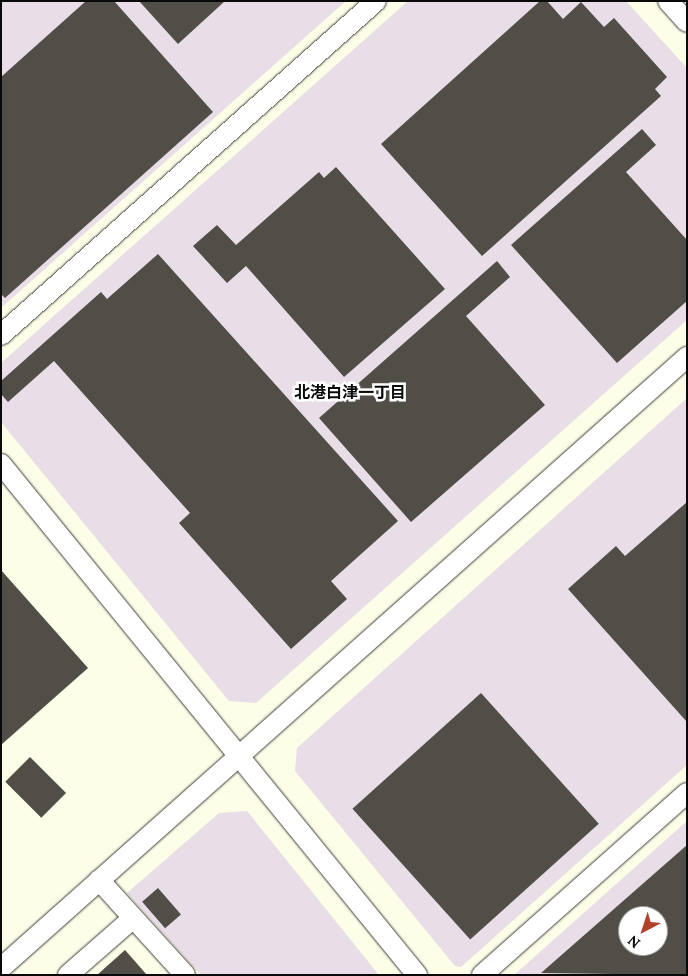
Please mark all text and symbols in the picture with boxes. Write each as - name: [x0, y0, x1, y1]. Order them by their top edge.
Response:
- district label: 北港白津一丁目: [294, 382, 406, 402]
- north arrow: [618, 906, 668, 956]
- text: N: [624, 931, 644, 952]

